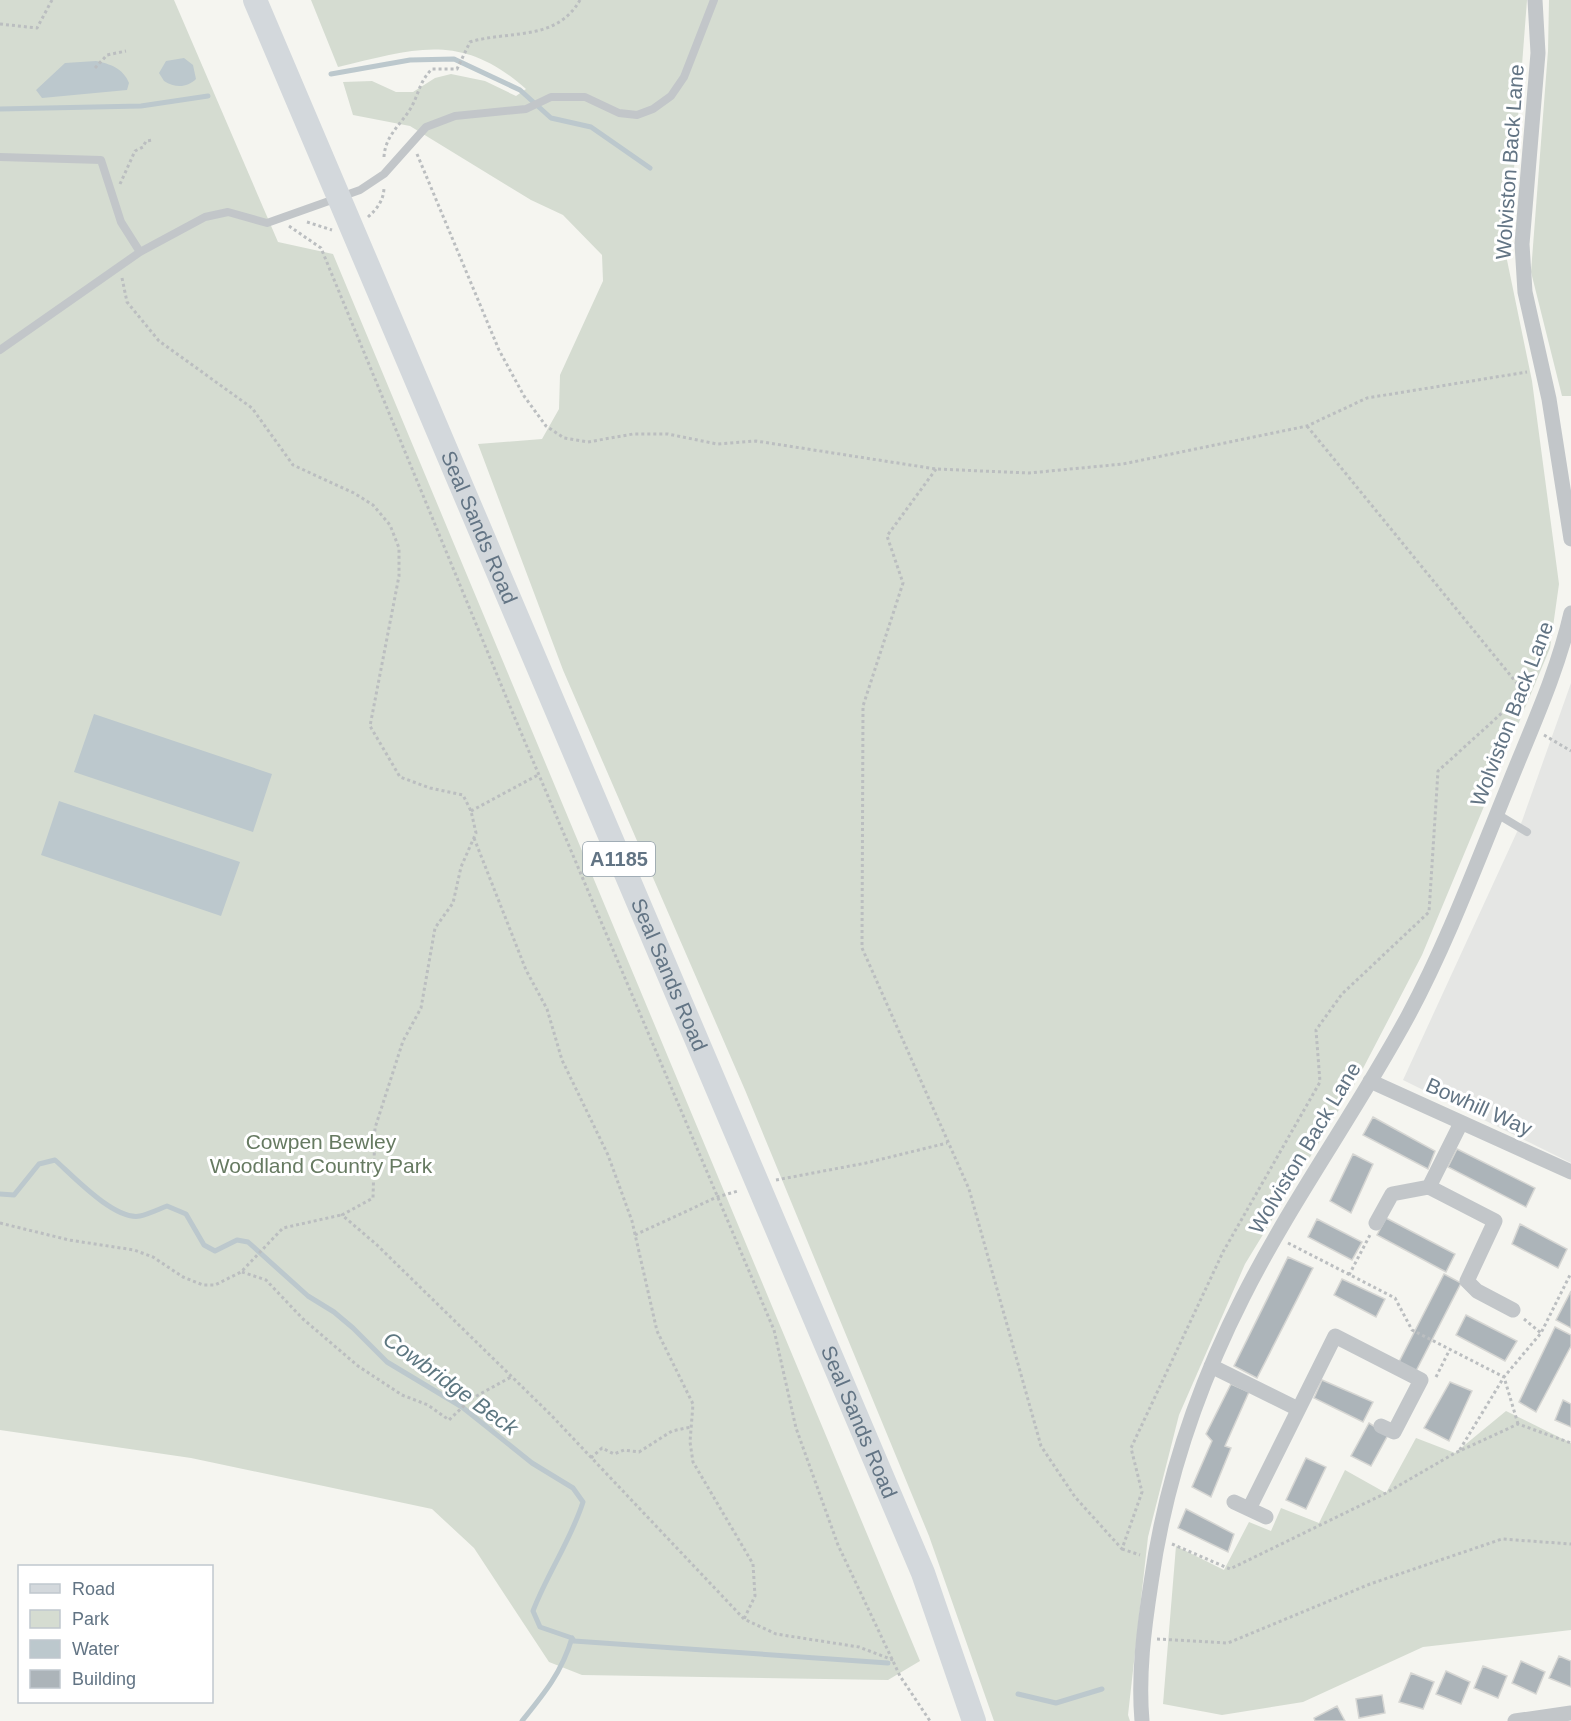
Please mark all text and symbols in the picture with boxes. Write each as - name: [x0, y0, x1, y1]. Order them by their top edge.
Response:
- street label: Wolviston Back Lane: [1491, 64, 1528, 260]
- street label: Seal Sands Road: [437, 447, 522, 607]
- street label: Wolviston Back Lane: [1466, 618, 1557, 809]
- road number: A1185: [583, 842, 655, 876]
- street label: Seal Sands Road: [627, 895, 712, 1054]
- street label: Wolviston Back Lane: [1244, 1058, 1365, 1238]
- street label: Bowhill Way: [1423, 1073, 1536, 1140]
- park label: Cowpen Bewley Woodland Country Park: [210, 1130, 433, 1177]
- water label: Cowbridge Beck: [379, 1326, 524, 1441]
- street label: Seal Sands Road: [817, 1342, 902, 1502]
- legend: [18, 1565, 213, 1703]
- text: Road: [72, 1579, 115, 1599]
- text: Park: [72, 1609, 110, 1629]
- text: Water: [72, 1639, 119, 1659]
- text: Building: [72, 1669, 136, 1689]

